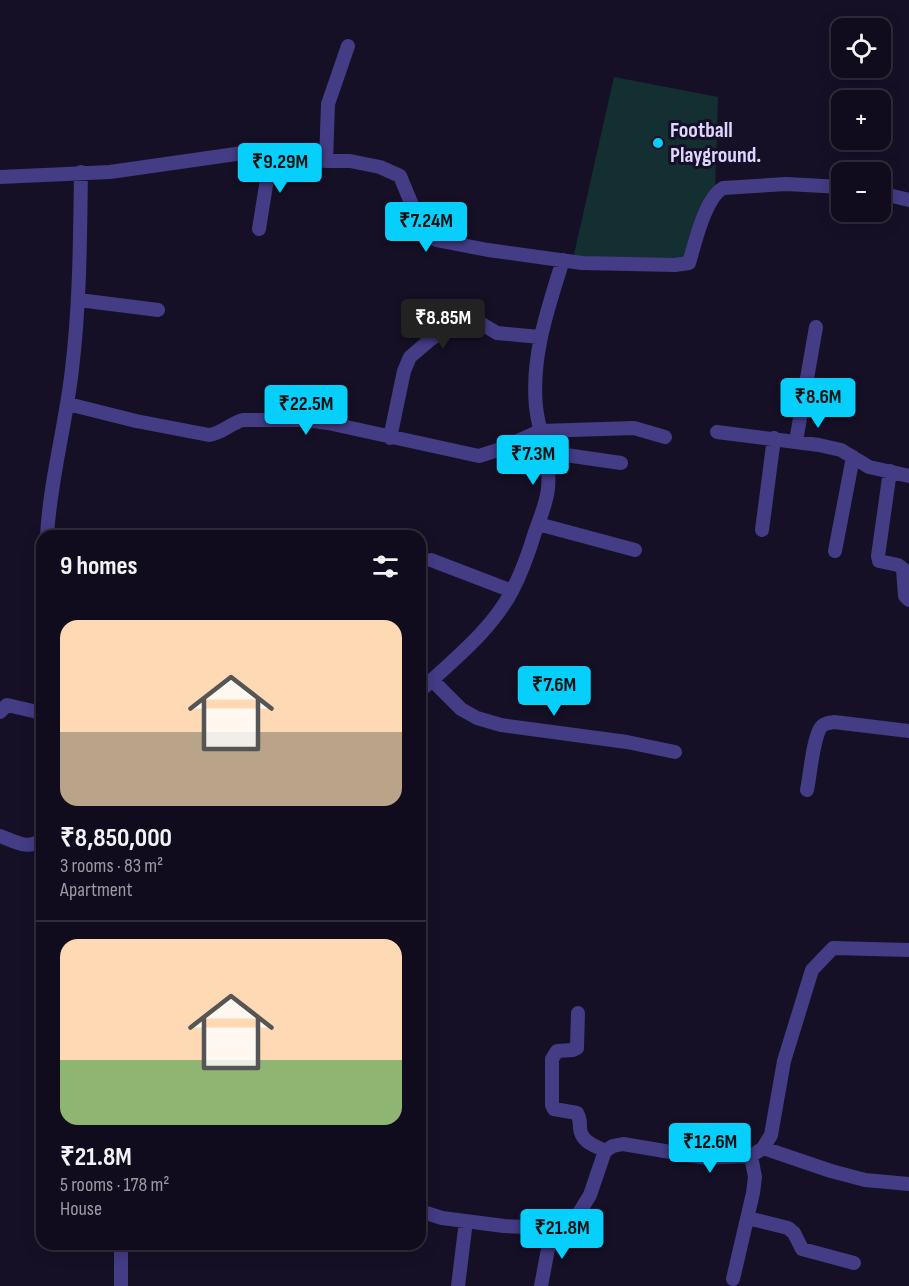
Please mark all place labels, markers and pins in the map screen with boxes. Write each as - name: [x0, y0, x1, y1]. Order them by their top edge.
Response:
- place label: Football Playground.: [670, 117, 761, 169]
- marker: Football Playground.: [651, 136, 665, 150]
- pin: ₹9.29M: [231, 143, 329, 194]
- pin: ₹7.24M: [377, 202, 475, 253]
- pin: ₹8.85M: [394, 299, 492, 350]
- pin: ₹8.6M: [776, 378, 860, 429]
- pin: ₹22.5M: [257, 385, 355, 436]
- pin: ₹7.3M: [491, 435, 575, 486]
- pin: ₹7.6M: [512, 666, 596, 717]
- pin: ₹12.6M: [661, 1123, 759, 1174]
- pin: ₹21.8M: [513, 1209, 611, 1260]

